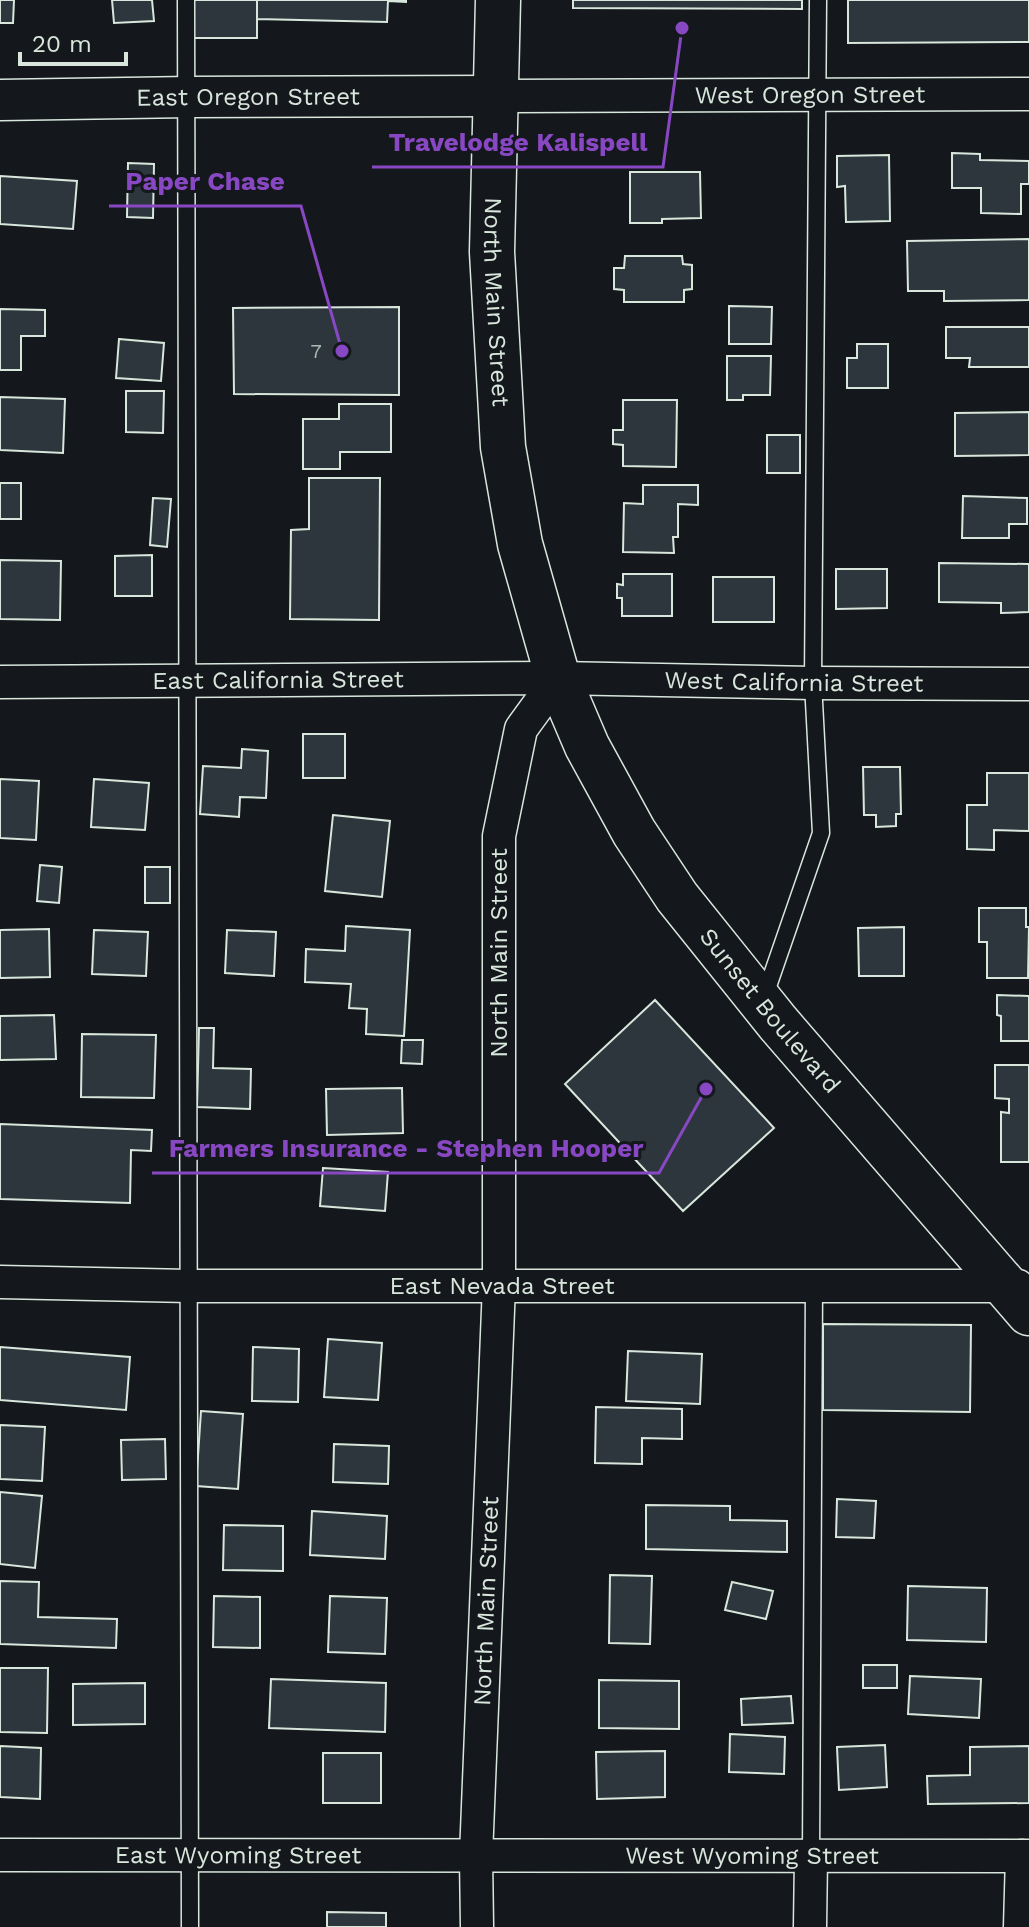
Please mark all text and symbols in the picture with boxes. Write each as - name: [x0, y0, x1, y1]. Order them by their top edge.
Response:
- scale bar: [20, 16, 126, 66]
- text: 20 m: [32, 30, 92, 58]
- street label: West Oregon Street: [695, 80, 925, 109]
- street label: East Oregon Street: [136, 82, 360, 112]
- callout: Travelodge Kalispell: [372, 117, 663, 167]
- text: Travelodge Kalispell: [389, 127, 648, 157]
- callout: Paper Chase: [109, 156, 301, 206]
- text: Paper Chase: [125, 166, 285, 196]
- street label: North Main Street: [478, 197, 515, 407]
- house number: 7: [310, 339, 322, 363]
- street label: East California Street: [152, 665, 404, 695]
- street label: West California Street: [664, 666, 923, 698]
- street label: North Main Street: [485, 848, 513, 1058]
- street label: Sunset Boulevard: [694, 923, 846, 1099]
- callout: Farmers Insurance - Stephen Hooper: [152, 1123, 659, 1173]
- text: Farmers Insurance - Stephen Hooper: [169, 1133, 644, 1163]
- street label: East Nevada Street: [389, 1272, 615, 1300]
- street label: North Main Street: [468, 1496, 504, 1707]
- street label: East Wyoming Street: [115, 1841, 361, 1869]
- street label: West Wyoming Street: [625, 1842, 879, 1870]

